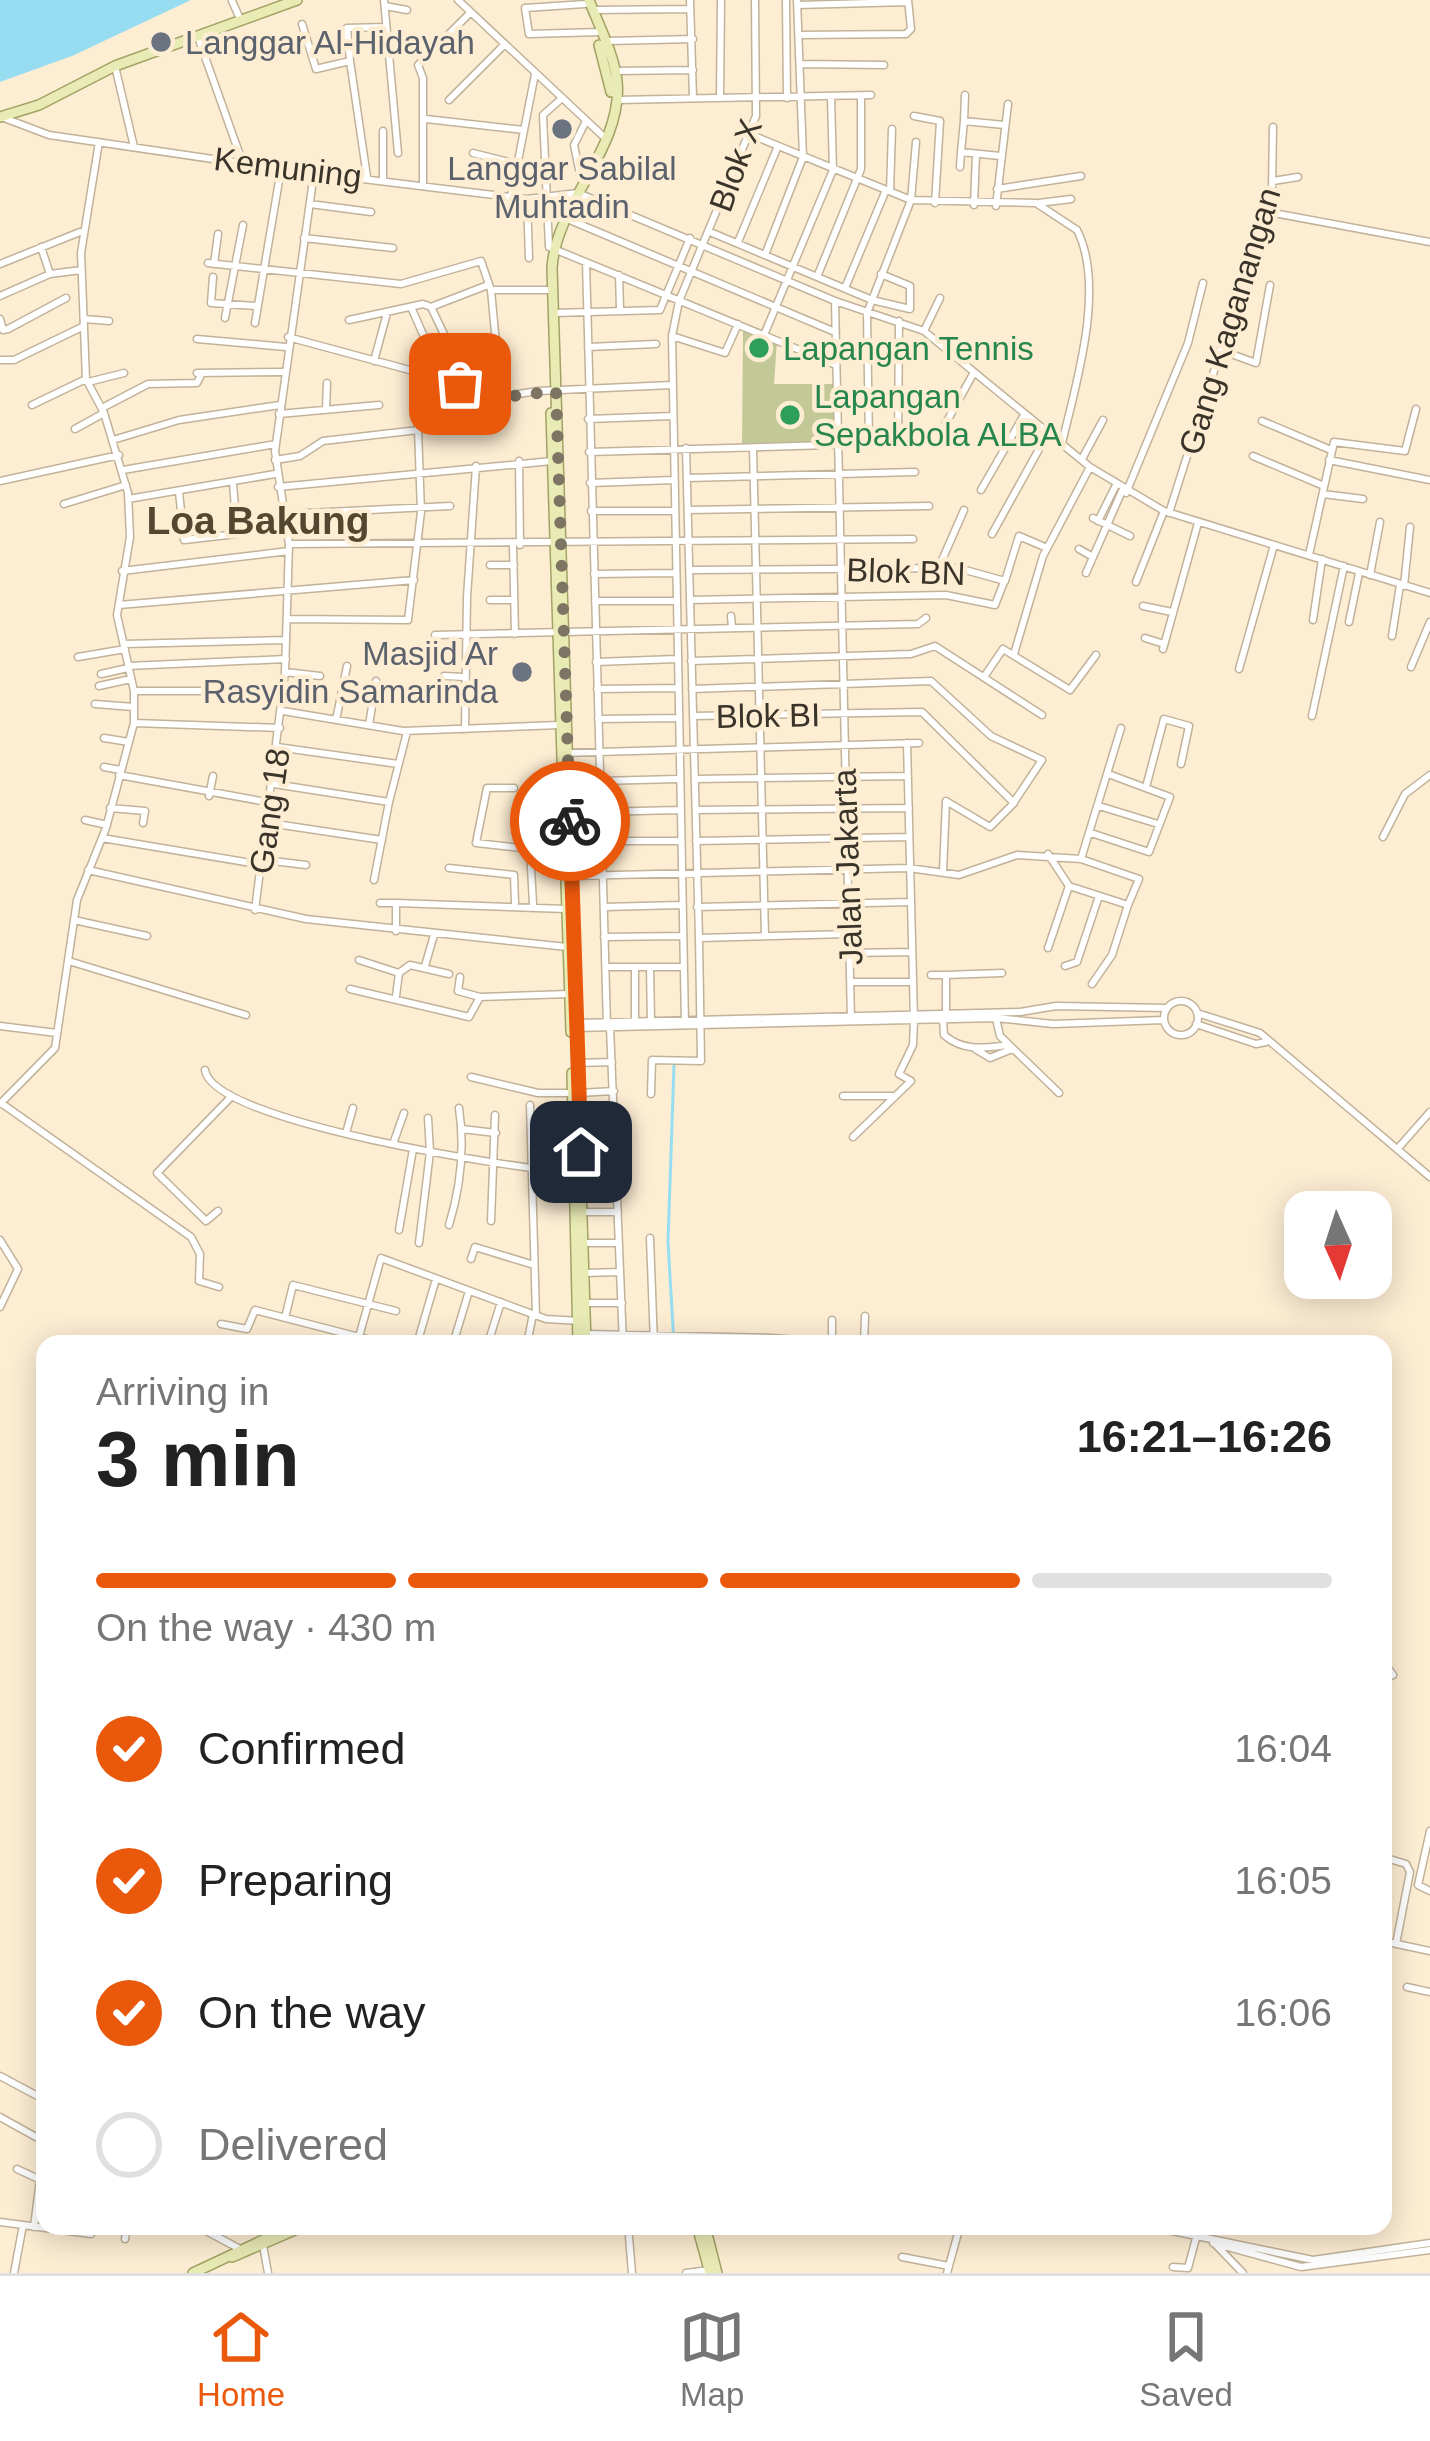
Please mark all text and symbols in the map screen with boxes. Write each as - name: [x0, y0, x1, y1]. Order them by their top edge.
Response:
- place label: Langgar Al-Hidayah: [185, 24, 475, 61]
- marker: Langgar Al-Hidayah: [148, 29, 174, 55]
- street label: Blok X: [702, 114, 769, 216]
- marker: Langgar Sabilal Muhtadin: [549, 116, 575, 142]
- street label: Kemuning: [212, 140, 364, 195]
- place label: Langgar Sabilal Muhtadin: [447, 150, 677, 225]
- street label: Gang Kaganangan: [1171, 183, 1288, 459]
- place label: Lapangan Tennis: [783, 330, 1034, 367]
- pin: [409, 333, 511, 435]
- marker: Lapangan Tennis: [746, 335, 772, 361]
- icon: bag: [427, 351, 493, 417]
- place label: Lapangan Sepakbola ALBA: [814, 378, 1062, 453]
- marker: Lapangan Sepakbola ALBA: [777, 402, 803, 428]
- district label: Loa Bakung: [146, 499, 370, 542]
- street label: Blok BN: [846, 551, 966, 592]
- place label: Masjid Ar Rasyidin Samarinda: [203, 635, 499, 710]
- marker: Masjid Ar Rasyidin Samarinda: [509, 659, 535, 685]
- street label: Blok BI: [715, 696, 821, 735]
- street label: Gang 18: [242, 746, 297, 876]
- courier: [510, 761, 630, 881]
- street label: Jalan Jakarta: [826, 768, 869, 966]
- icon: bike: [537, 788, 603, 854]
- pin: [530, 1101, 632, 1203]
- icon: home: [548, 1119, 614, 1185]
- north arrow: [1284, 1191, 1392, 1299]
- map controls: [1284, 1191, 1392, 1299]
- text: Arriving in: [96, 1370, 269, 1413]
- text: 16:21–16:26: [1077, 1411, 1332, 1462]
- text: 3 min: [96, 1415, 300, 1503]
- text: On the way · 430 m: [96, 1606, 436, 1649]
- icon: check: [96, 1716, 162, 1782]
- text: Confirmed: [198, 1723, 406, 1774]
- text: 16:04: [1234, 1727, 1332, 1770]
- icon: check: [96, 1848, 162, 1914]
- text: Preparing: [198, 1855, 393, 1906]
- text: 16:05: [1234, 1859, 1332, 1902]
- icon: check: [96, 1980, 162, 2046]
- text: On the way: [198, 1987, 426, 2038]
- text: 16:06: [1234, 1991, 1332, 2034]
- text: Delivered: [198, 2119, 388, 2170]
- tab: Home: [197, 2304, 285, 2414]
- tab: Map: [679, 2304, 745, 2414]
- tab: Saved: [1139, 2304, 1233, 2414]

